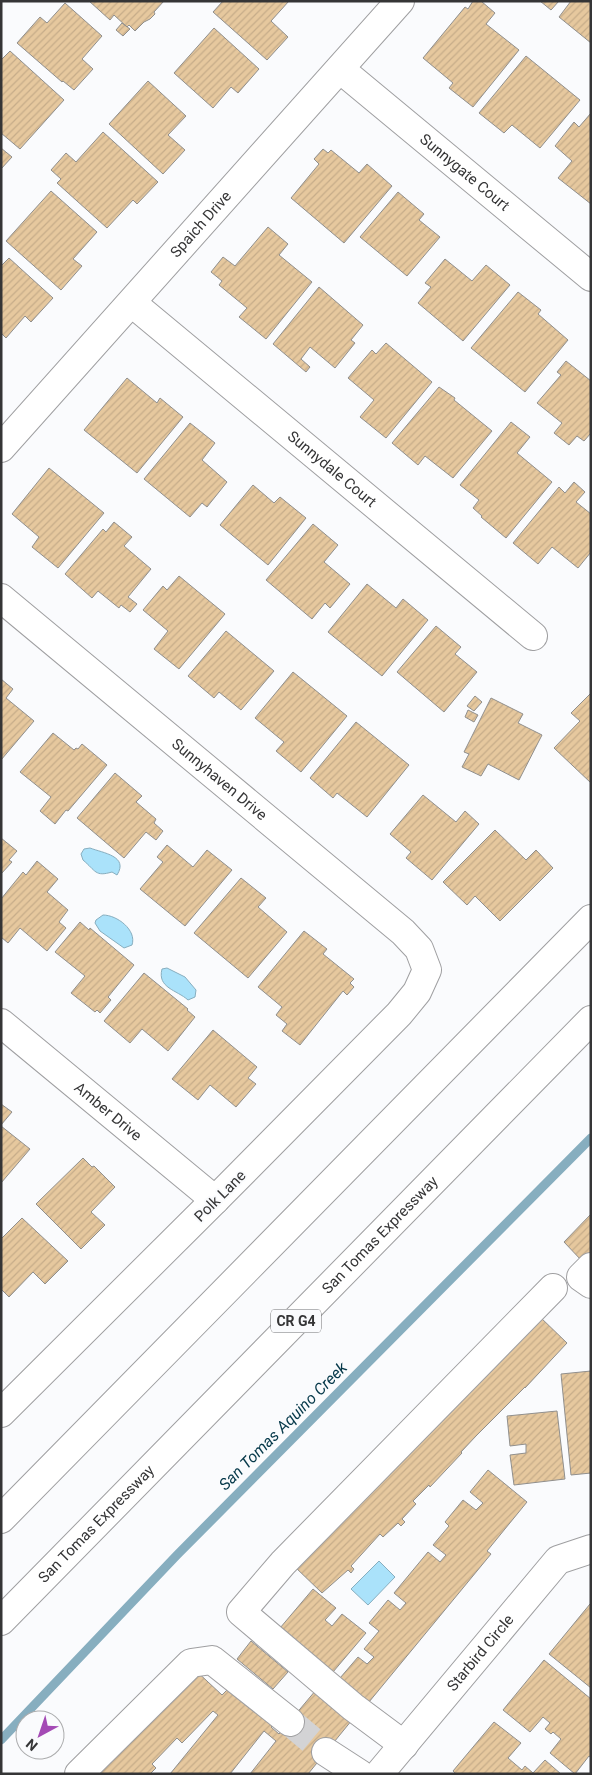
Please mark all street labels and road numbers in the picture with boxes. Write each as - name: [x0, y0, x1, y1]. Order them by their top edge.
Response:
- street label: Sunnygate Court: [416, 130, 513, 215]
- street label: Spaich Drive: [167, 187, 235, 261]
- street label: Sunnydale Court: [284, 427, 380, 511]
- street label: Sunnyhaven Drive: [168, 735, 271, 824]
- street label: Amber Drive: [71, 1079, 145, 1145]
- street label: Polk Lane: [191, 1166, 250, 1225]
- street label: San Tomas Expressway: [318, 1172, 442, 1298]
- road number: CR G4: [271, 1310, 321, 1332]
- street label: San Tomas Expressway: [35, 1461, 158, 1587]
- street label: Starbird Circle: [443, 1611, 518, 1695]

